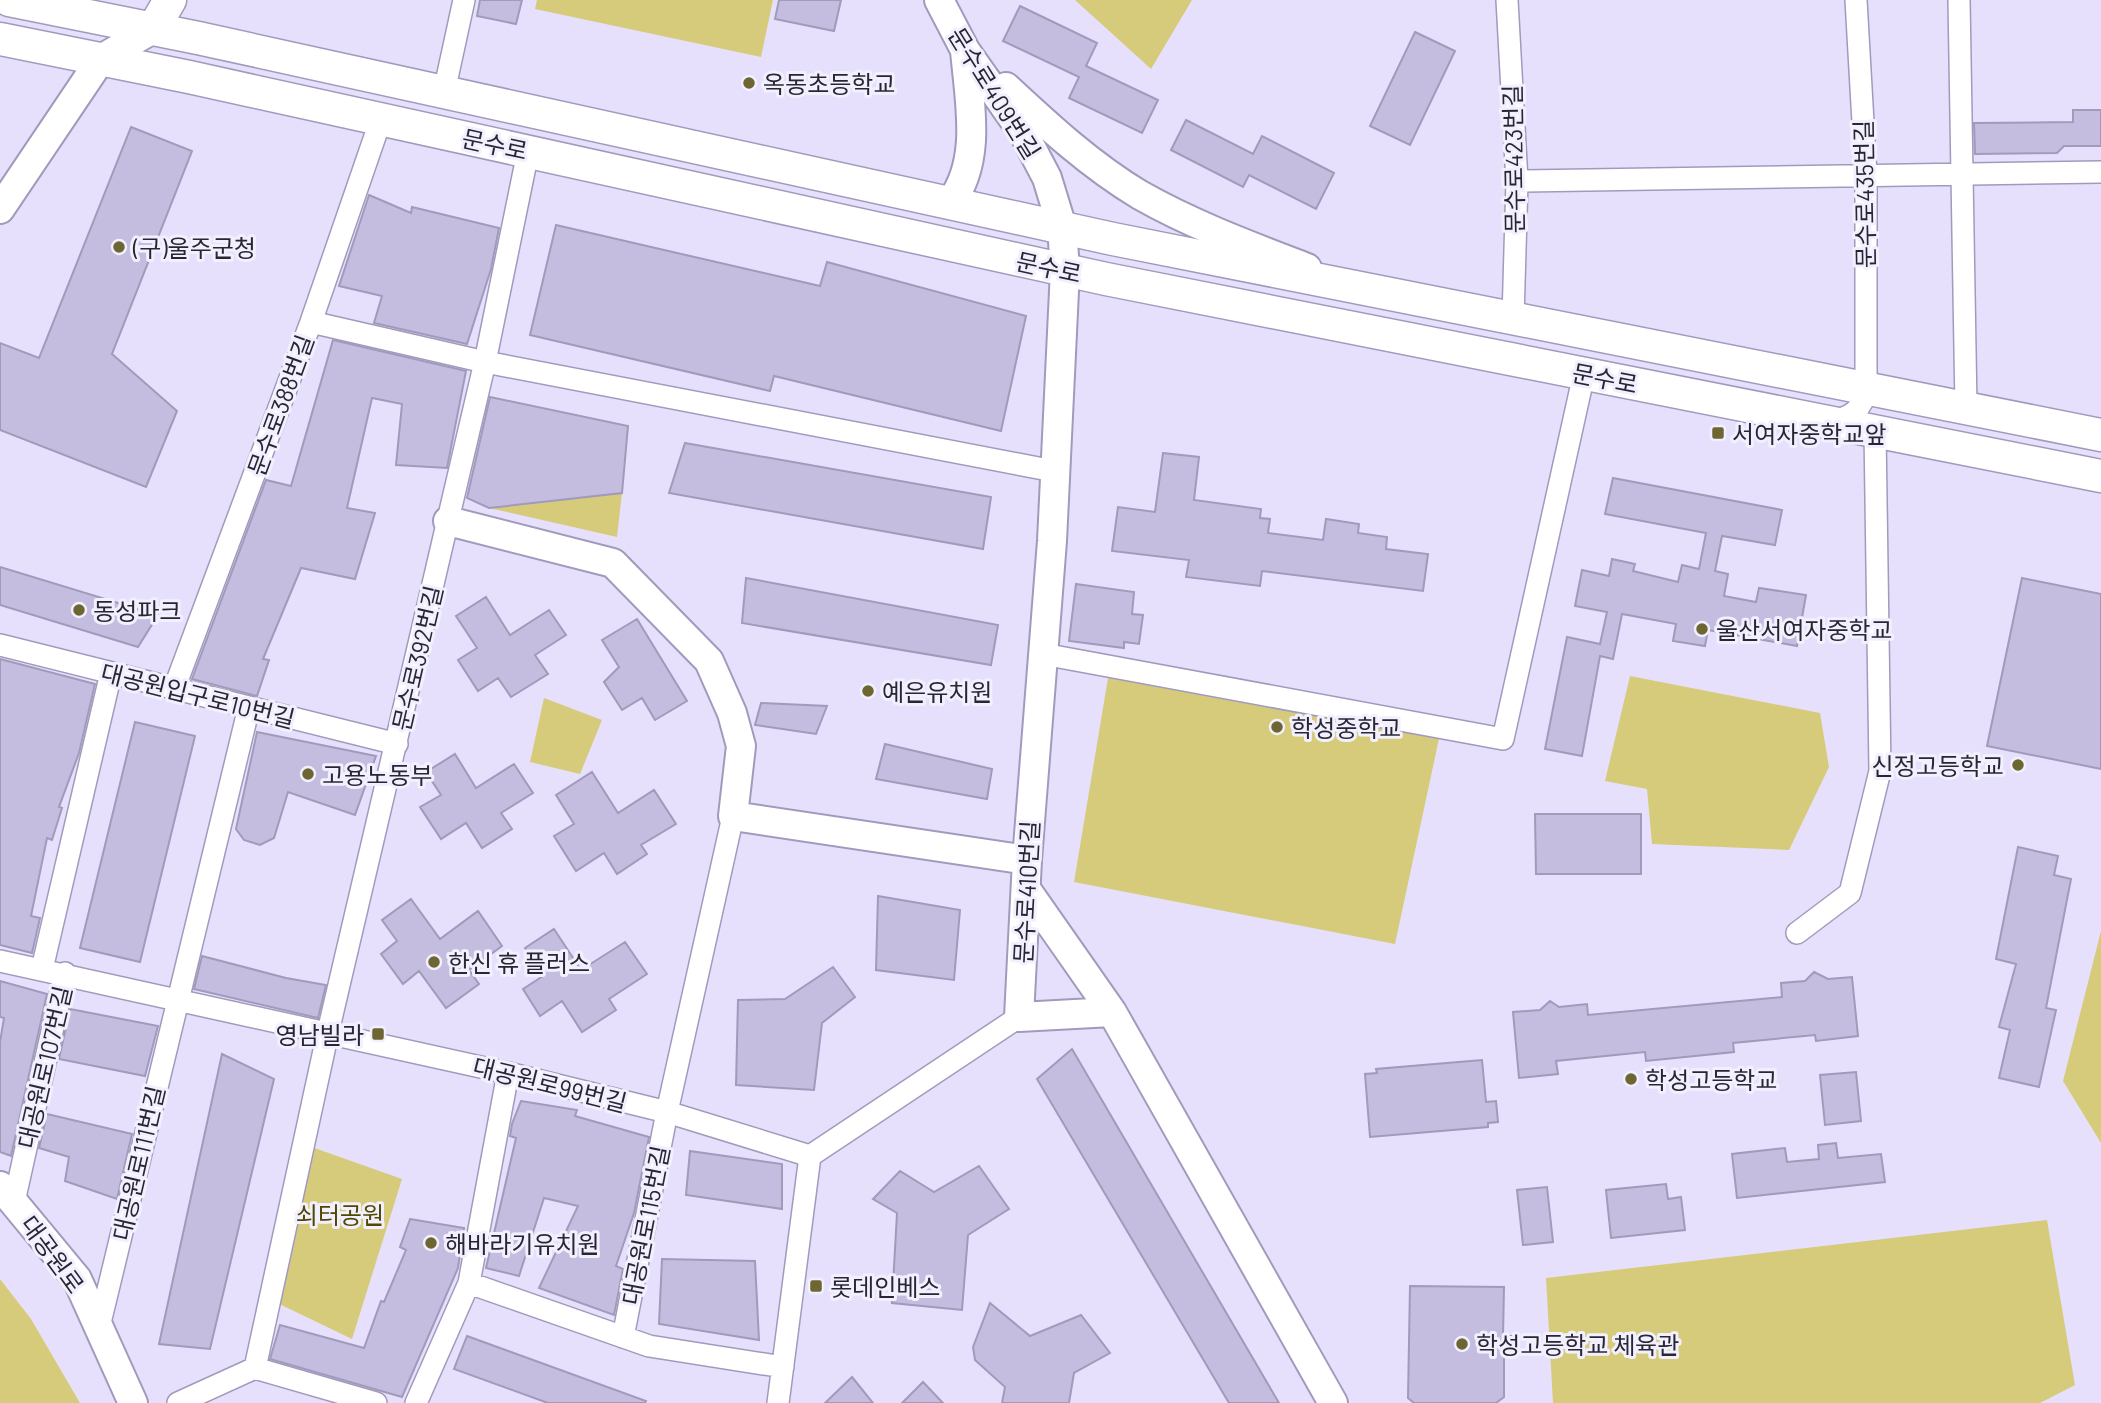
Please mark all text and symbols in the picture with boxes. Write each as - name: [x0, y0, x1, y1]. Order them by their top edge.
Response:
- street label: 문수로409번길: [943, 22, 1047, 164]
- place label: 옥동초등학교: [763, 69, 895, 98]
- marker: 옥동초등학교: [741, 75, 757, 91]
- street label: 문수로423번길: [1497, 84, 1529, 234]
- street label: 문수로435번길: [1848, 120, 1880, 268]
- street label: 문수로: [460, 123, 530, 165]
- place label: (구)울주군청: [132, 233, 256, 262]
- marker: (구)울주군청: [111, 239, 127, 255]
- street label: 문수로: [1014, 246, 1084, 288]
- street label: 문수로388번길: [241, 331, 319, 479]
- street label: 문수로: [1570, 357, 1640, 399]
- place label: 서여자중학교앞: [1732, 419, 1887, 448]
- marker: 서여자중학교앞: [1710, 425, 1726, 441]
- street label: 문수로392번길: [386, 583, 448, 733]
- place label: 동성파크: [93, 596, 181, 625]
- marker: 동성파크: [71, 602, 87, 618]
- place label: 울산서여자중학교: [1716, 615, 1893, 644]
- marker: 울산서여자중학교: [1694, 621, 1710, 637]
- street label: 대공원입구로10번길: [98, 657, 298, 733]
- place label: 예은유치원: [882, 677, 992, 706]
- marker: 예은유치원: [860, 683, 876, 699]
- place label: 학성중학교: [1291, 713, 1401, 742]
- marker: 학성중학교: [1269, 719, 1285, 735]
- place label: 신정고등학교: [1872, 751, 2004, 780]
- marker: 신정고등학교: [2010, 757, 2026, 773]
- place label: 고용노동부: [322, 760, 432, 789]
- marker: 고용노동부: [300, 766, 316, 782]
- street label: 문수로410번길: [1008, 820, 1044, 964]
- place label: 한신 휴 플러스: [448, 948, 590, 977]
- marker: 한신 휴 플러스: [426, 954, 442, 970]
- street label: 대공원로107번길: [11, 983, 77, 1151]
- place label: 영남빌라: [276, 1020, 364, 1049]
- marker: 영남빌라: [370, 1026, 386, 1042]
- street label: 대공원로99번길: [470, 1051, 630, 1117]
- place label: 학성고등학교: [1645, 1065, 1777, 1094]
- marker: 학성고등학교: [1623, 1071, 1639, 1087]
- street label: 대공원로111번길: [106, 1083, 170, 1243]
- street label: 대공원로115번길: [615, 1143, 675, 1307]
- park label: 쇠터공원: [296, 1200, 384, 1229]
- street label: 대공원로: [15, 1210, 91, 1298]
- place label: 해바라기유치원: [445, 1229, 600, 1258]
- marker: 해바라기유치원: [423, 1235, 439, 1251]
- place label: 롯데인베스: [830, 1272, 940, 1301]
- marker: 롯데인베스: [808, 1278, 824, 1294]
- place label: 학성고등학교 체육관: [1476, 1330, 1680, 1359]
- marker: 학성고등학교 체육관: [1454, 1336, 1470, 1352]

